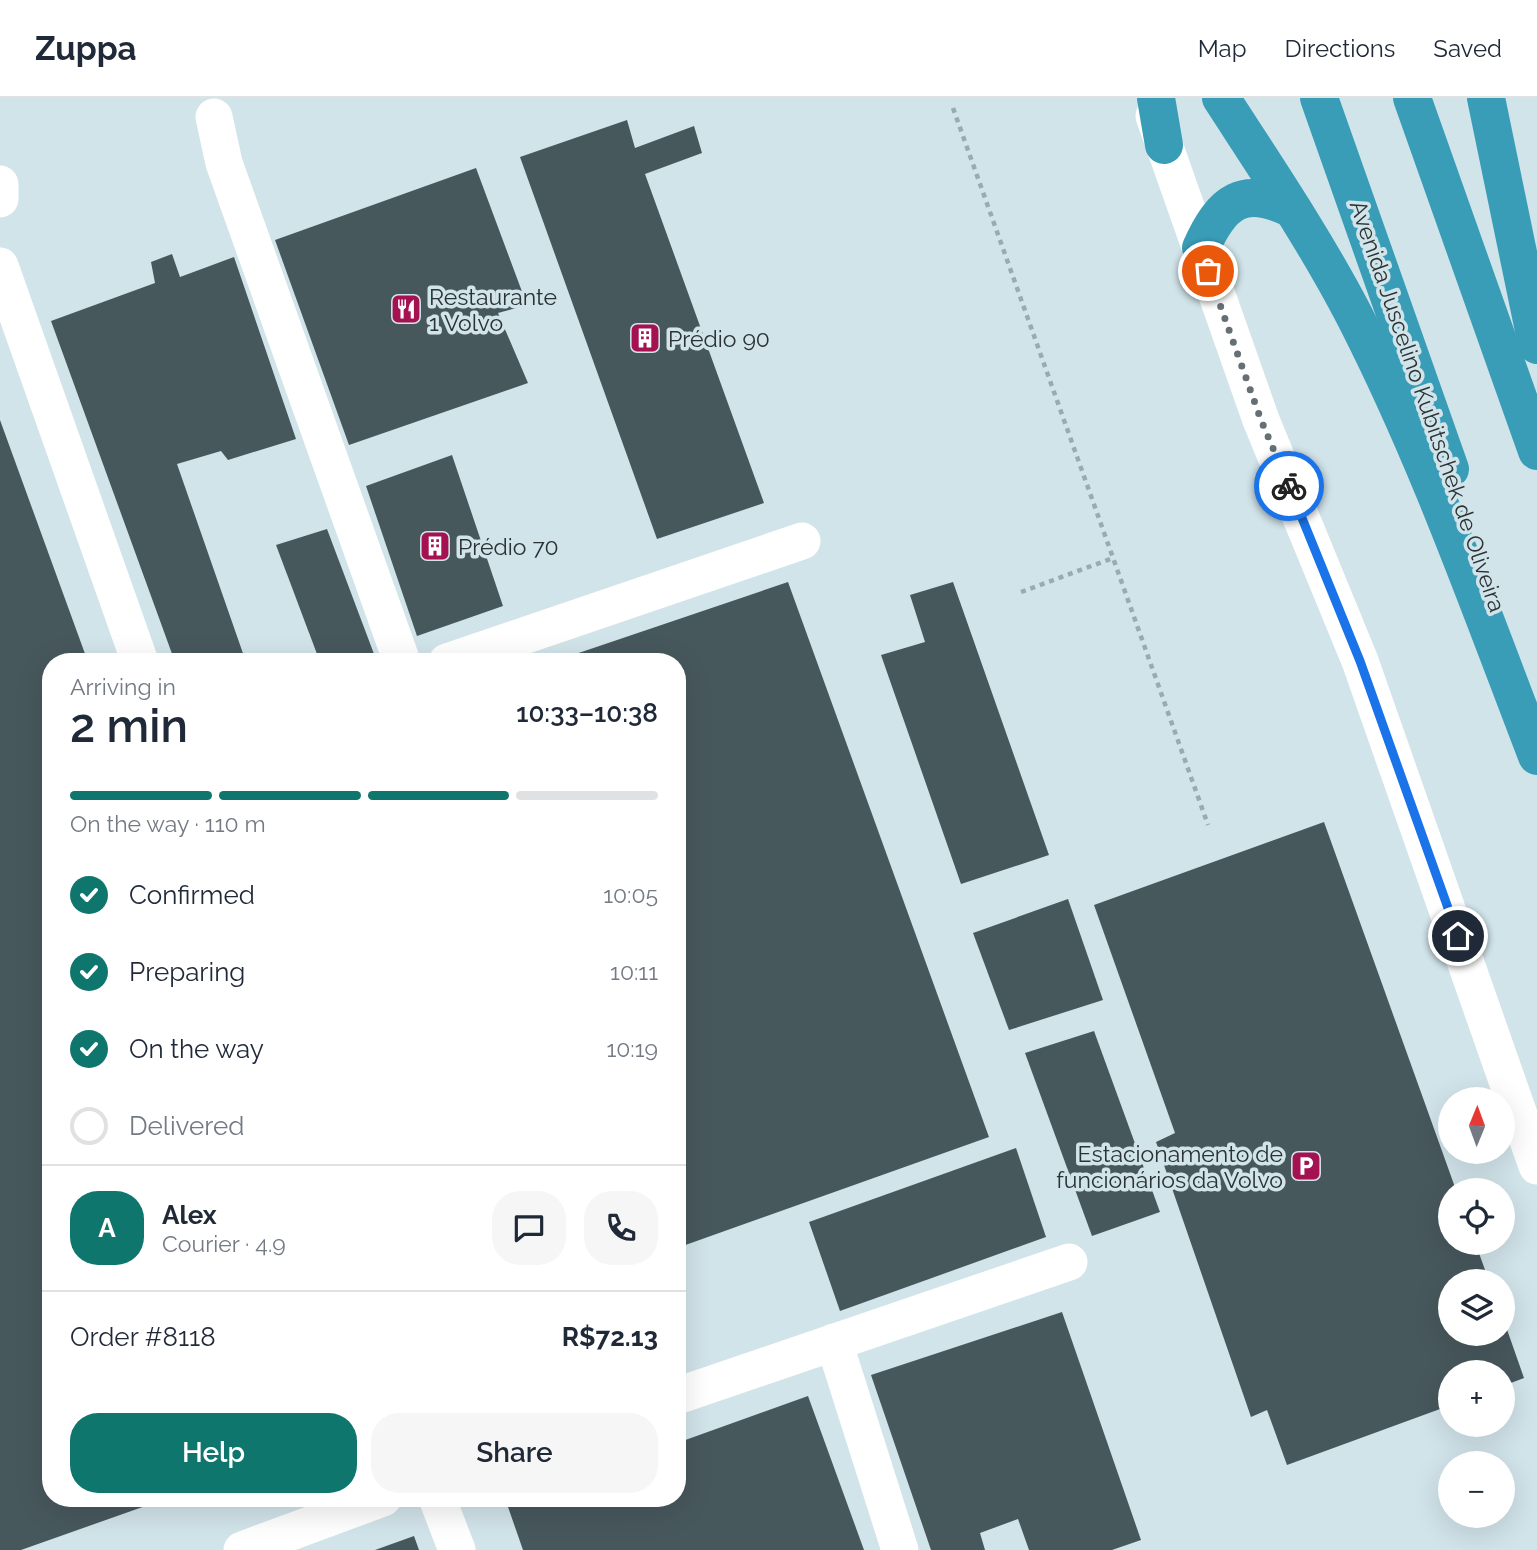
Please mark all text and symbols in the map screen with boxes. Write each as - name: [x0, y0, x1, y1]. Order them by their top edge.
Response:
- text: Zuppa: [35, 29, 137, 68]
- text: Map: [1198, 34, 1247, 63]
- text: Directions: [1285, 34, 1395, 63]
- text: Saved: [1433, 34, 1502, 63]
- street label: Avenida Juscelino Kubitschek de Oliveira: [1345, 197, 1511, 615]
- pin: [1178, 241, 1238, 301]
- icon: bag: [1189, 252, 1227, 290]
- place label: Restaurante 1 Volvo: [429, 283, 557, 336]
- restaurant icon: Restaurante 1 Volvo: [389, 292, 423, 326]
- building icon: Prédio 90: [628, 321, 662, 355]
- place label: Prédio 90: [668, 325, 770, 352]
- courier: [1254, 451, 1324, 521]
- icon: bike: [1270, 467, 1308, 505]
- building icon: Prédio 70: [418, 529, 452, 563]
- place label: Prédio 70: [458, 533, 559, 560]
- text: Arriving in: [70, 673, 176, 700]
- text: 10:33–10:38: [516, 698, 658, 728]
- text: 2 min: [70, 699, 188, 753]
- text: On the way · 110 m: [70, 810, 266, 837]
- icon: check: [70, 876, 108, 914]
- text: Confirmed: [129, 880, 255, 910]
- text: 10:05: [603, 881, 658, 908]
- pin: [1428, 906, 1488, 966]
- icon: home: [1439, 917, 1477, 955]
- icon: check: [70, 953, 108, 991]
- text: Preparing: [129, 957, 245, 987]
- text: 10:11: [610, 958, 658, 985]
- icon: check: [70, 1030, 108, 1068]
- text: On the way: [129, 1034, 264, 1064]
- text: 10:19: [606, 1035, 658, 1062]
- north arrow: [1438, 1087, 1516, 1164]
- map controls: [1438, 1087, 1515, 1528]
- text: Delivered: [129, 1111, 244, 1141]
- place label: Estacionamento de funcionários da Volvo: [1056, 1140, 1283, 1193]
- parking icon: Estacionamento de funcionários da Volvo: [1289, 1149, 1323, 1183]
- button: locate: [1438, 1178, 1515, 1255]
- button: chat: [492, 1191, 566, 1265]
- button: phone: [584, 1191, 658, 1265]
- text: Alex: [162, 1200, 217, 1230]
- text: A: [98, 1213, 116, 1243]
- text: Courier · 4.9: [162, 1230, 286, 1257]
- button: layers: [1438, 1269, 1515, 1346]
- text: Order #8118: [70, 1322, 216, 1352]
- text: R$72.13: [562, 1322, 658, 1352]
- button: +: [1438, 1360, 1515, 1437]
- button: Help: [70, 1413, 357, 1493]
- button: Share: [371, 1413, 658, 1493]
- button: −: [1438, 1451, 1515, 1528]

